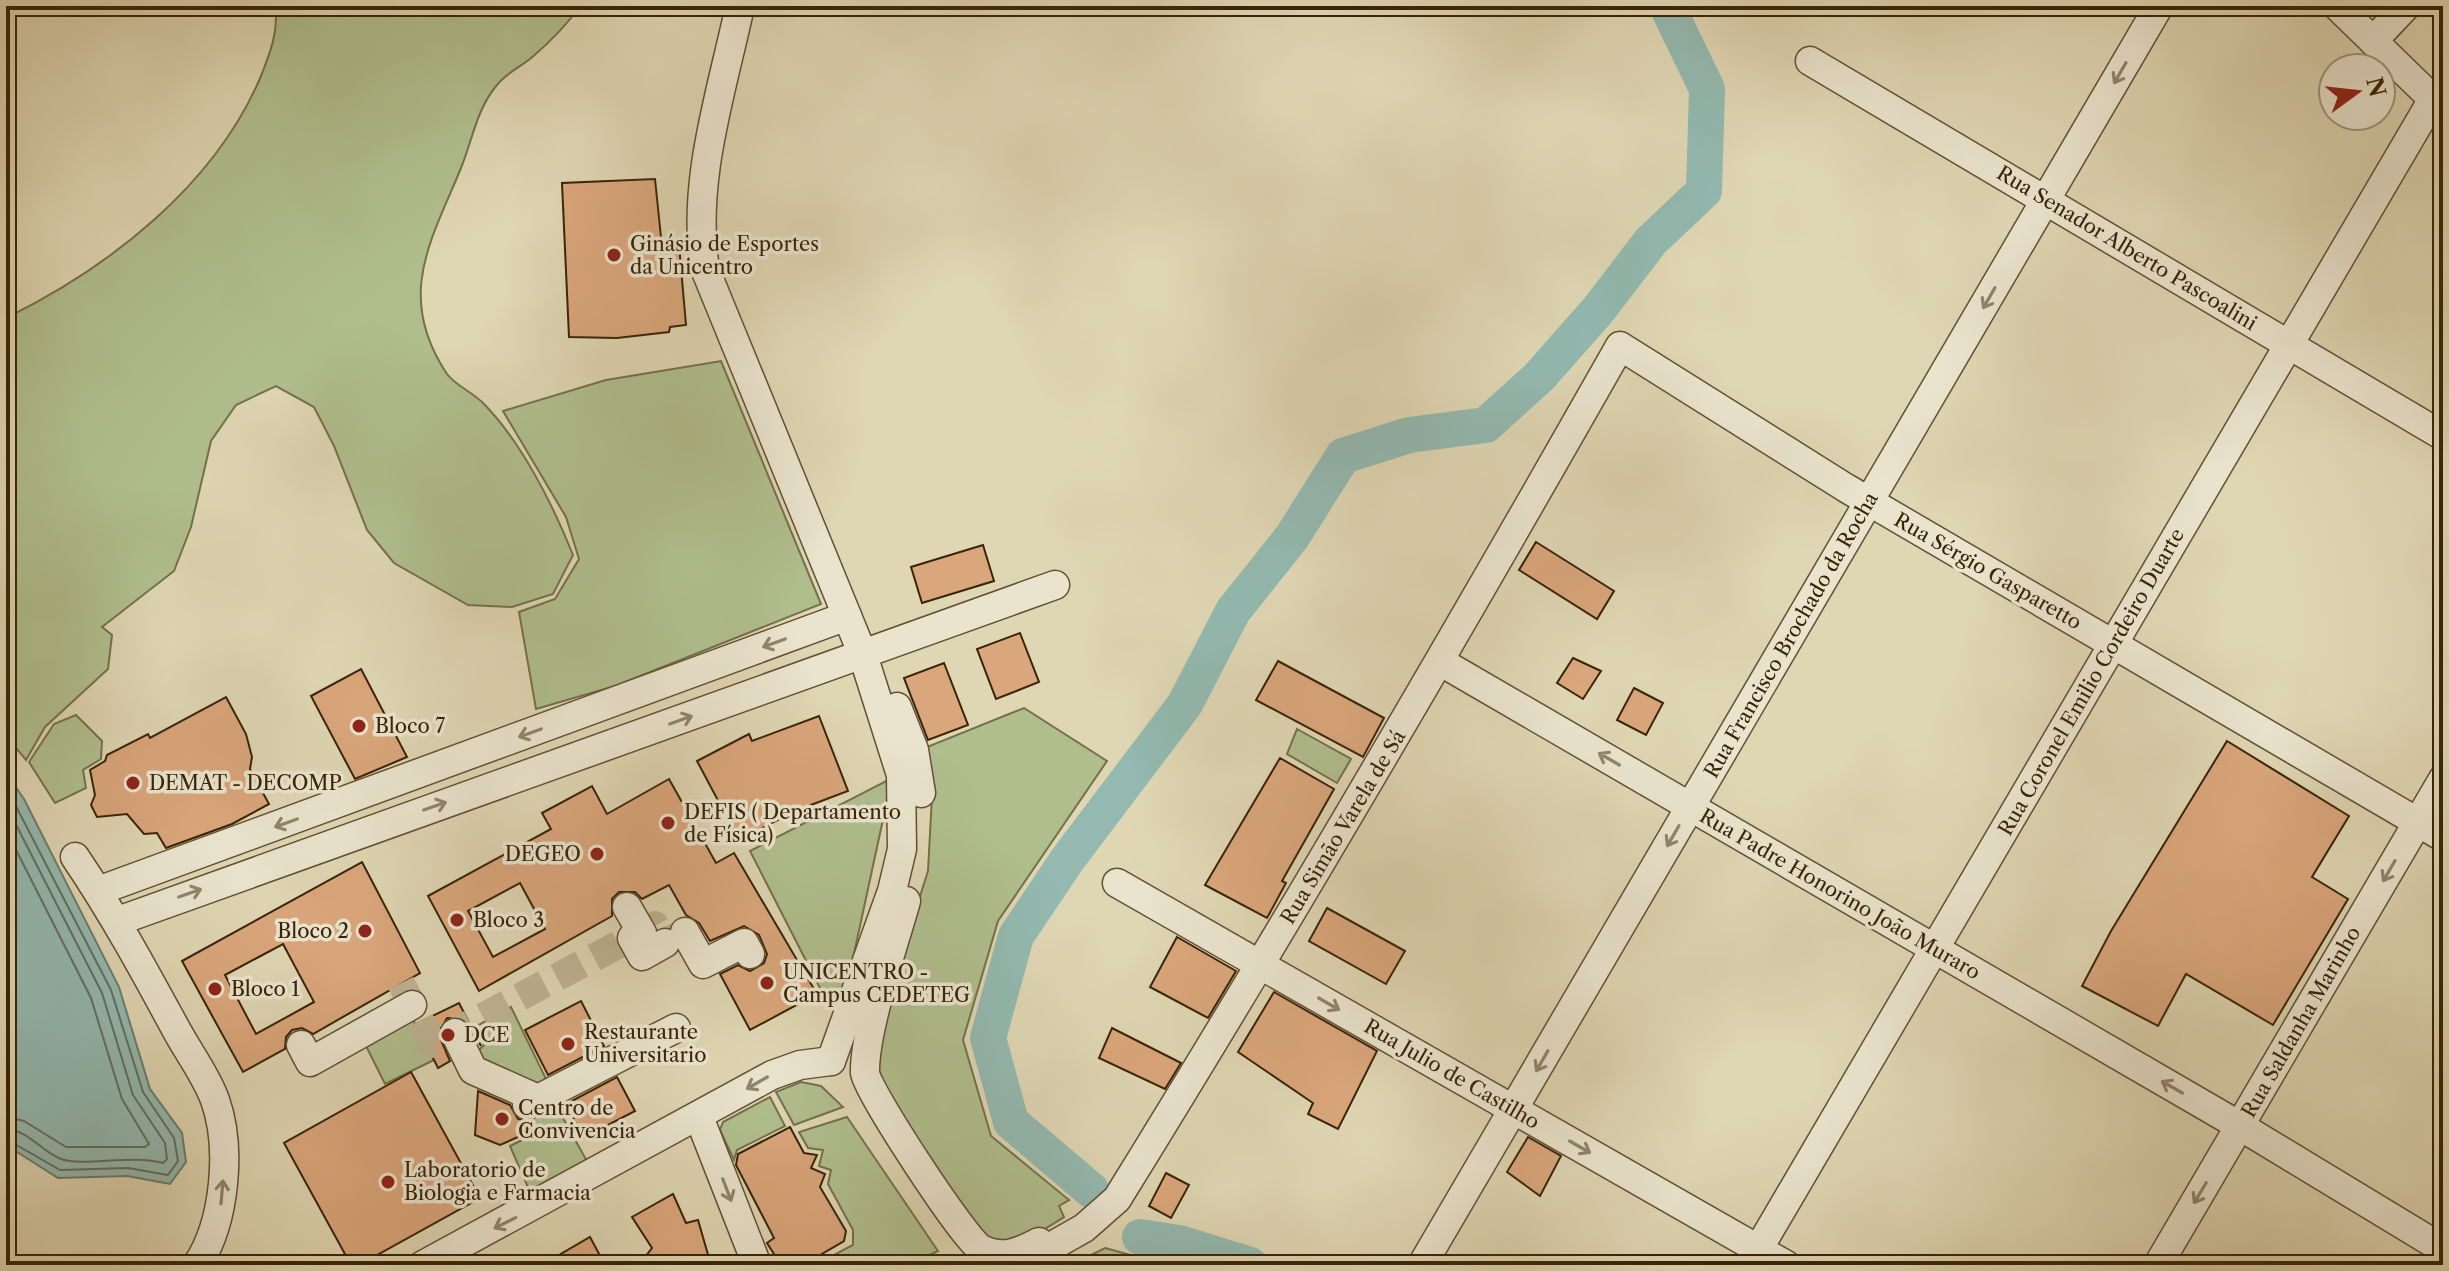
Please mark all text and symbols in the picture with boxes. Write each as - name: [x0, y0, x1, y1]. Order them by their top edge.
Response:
- north arrow: [2317, 52, 2397, 132]
- one-way arrow: [2112, 61, 2128, 84]
- text: N: [2360, 74, 2391, 100]
- street label: Rua Senador Alberto Pascoalini: [1993, 161, 2261, 335]
- place label: Ginásio de Esportes da Unicentro: [630, 232, 819, 279]
- marker: Ginásio de Esportes da Unicentro: [605, 246, 623, 264]
- one-way arrow: [1980, 286, 1996, 309]
- street label: Rua Francisco Brochado da Rocha: [1699, 487, 1883, 782]
- street label: Rua Sérgio Gasparetto: [1890, 508, 2086, 634]
- street label: Rua Coronel Emilio Cordeiro Duarte: [1993, 524, 2189, 840]
- one-way arrow: [762, 637, 787, 651]
- one-way arrow: [668, 711, 693, 726]
- place label: Bloco 7: [375, 714, 445, 738]
- marker: Bloco 7: [350, 717, 368, 735]
- street label: Rua Simão Varela de Sá: [1276, 725, 1411, 928]
- one-way arrow: [518, 727, 543, 741]
- one-way arrow: [1598, 751, 1621, 767]
- place label: DEMAT - DECOMP: [149, 771, 342, 795]
- marker: DEMAT - DECOMP: [124, 774, 142, 792]
- one-way arrow: [423, 798, 448, 813]
- place label: DEFIS ( Departamento de Física): [684, 800, 901, 847]
- street label: Rua Padre Honorino João Muraro: [1695, 804, 1985, 984]
- marker: DEFIS ( Departamento de Física): [659, 814, 677, 832]
- one-way arrow: [274, 817, 299, 831]
- one-way arrow: [1665, 824, 1681, 847]
- place label: DEGEO: [505, 842, 581, 866]
- marker: DEGEO: [588, 845, 606, 863]
- one-way arrow: [2381, 859, 2397, 882]
- one-way arrow: [177, 885, 202, 899]
- place label: Bloco 3: [473, 908, 544, 932]
- marker: Bloco 3: [448, 911, 466, 929]
- place label: Bloco 2: [277, 919, 349, 943]
- marker: Bloco 2: [356, 922, 374, 940]
- street label: Rua Saldanha Marinho: [2236, 922, 2366, 1122]
- place label: UNICENTRO - Campus CEDETEG: [783, 960, 970, 1007]
- marker: UNICENTRO - Campus CEDETEG: [758, 974, 776, 992]
- place label: Bloco 1: [231, 977, 300, 1001]
- marker: Bloco 1: [206, 980, 224, 998]
- one-way arrow: [1317, 996, 1340, 1012]
- street label: Rua Julio de Castilho: [1360, 1014, 1544, 1134]
- place label: Restaurante Universitario: [584, 1020, 706, 1067]
- place label: DCE: [464, 1023, 509, 1047]
- marker: DCE: [439, 1026, 457, 1044]
- marker: Restaurante Universitario: [559, 1035, 577, 1053]
- one-way arrow: [1534, 1049, 1550, 1072]
- one-way arrow: [746, 1075, 769, 1091]
- one-way arrow: [2161, 1079, 2185, 1094]
- place label: Centro de Convivencia: [518, 1096, 636, 1143]
- marker: Centro de Convivencia: [493, 1110, 511, 1128]
- one-way arrow: [1567, 1139, 1591, 1155]
- place label: Laboratorio de Biologia e Farmacia: [404, 1158, 591, 1205]
- marker: Laboratorio de Biologia e Farmacia: [379, 1173, 397, 1191]
- one-way arrow: [721, 1177, 736, 1202]
- one-way arrow: [215, 1179, 230, 1206]
- one-way arrow: [2192, 1181, 2208, 1204]
- one-way arrow: [494, 1215, 518, 1231]

